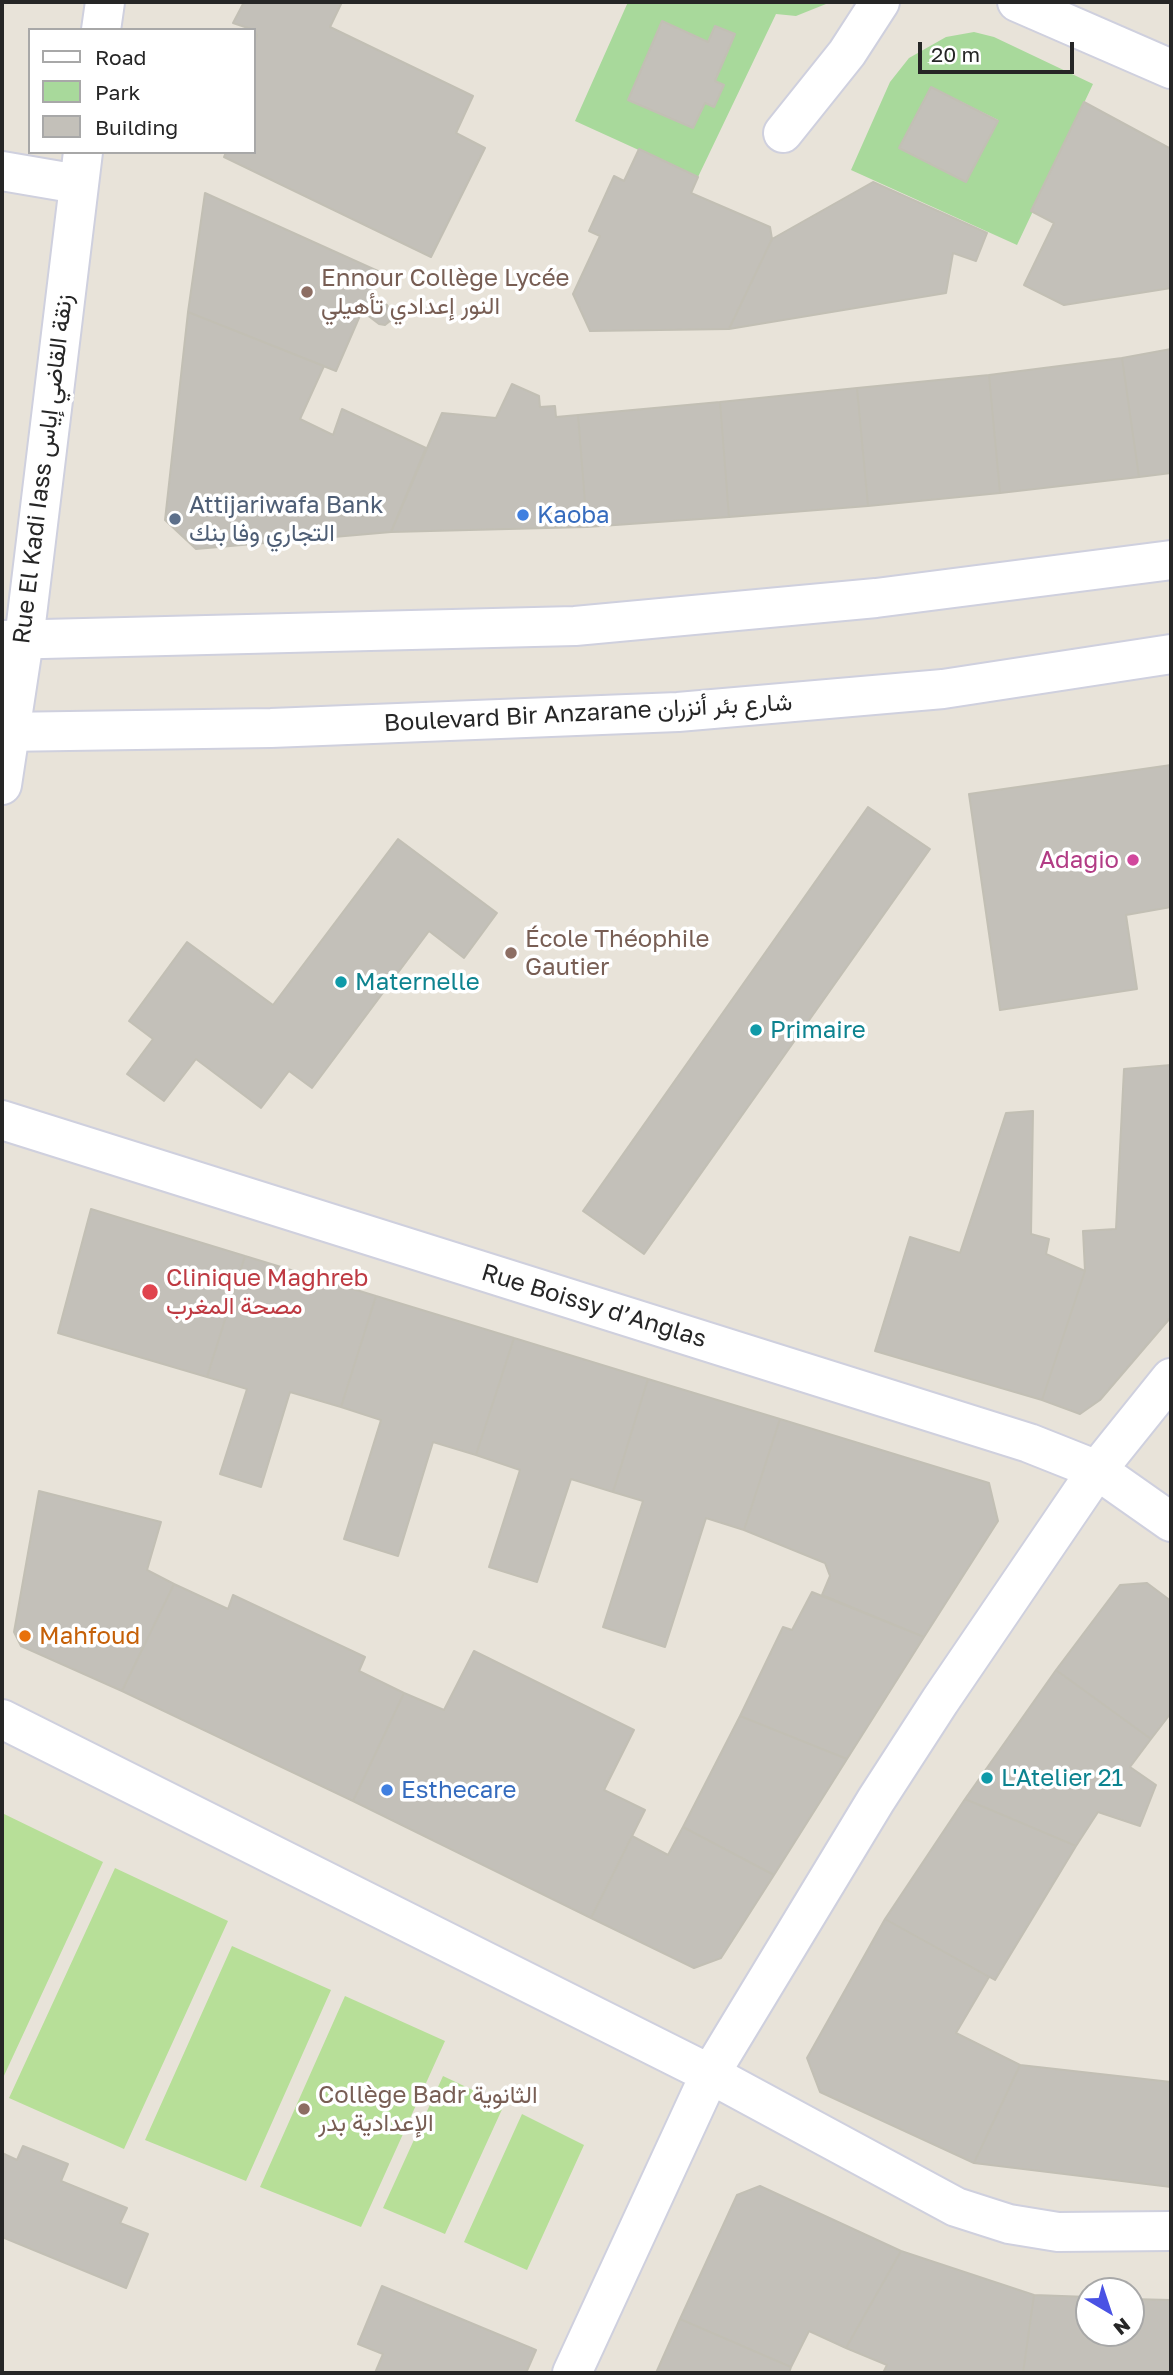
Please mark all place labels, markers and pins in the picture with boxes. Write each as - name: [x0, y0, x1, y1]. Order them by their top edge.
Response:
- place label: Ennour Collège Lycée النور إعدادي تأهيلي: [321, 264, 570, 320]
- marker: Ennour Collège Lycée النور إعدادي تأهيلي: [299, 284, 315, 300]
- place label: Attijariwafa Bank التجاري وفا بنك: [189, 491, 384, 547]
- place label: Kaoba: [537, 501, 610, 529]
- marker: Kaoba: [515, 507, 531, 523]
- marker: Attijariwafa Bank التجاري وفا بنك: [167, 511, 183, 527]
- place label: Adagio: [1039, 846, 1119, 874]
- marker: Adagio: [1125, 852, 1141, 868]
- place label: École Théophile Gautier: [525, 925, 710, 981]
- marker: École Théophile Gautier: [503, 945, 519, 961]
- place label: Maternelle: [355, 968, 480, 996]
- marker: Maternelle: [333, 974, 349, 990]
- place label: Primaire: [770, 1016, 866, 1044]
- marker: Primaire: [748, 1022, 764, 1038]
- place label: Clinique Maghreb مصحة المغرب: [166, 1264, 368, 1320]
- marker: Clinique Maghreb مصحة المغرب: [140, 1282, 160, 1302]
- place label: Mahfoud: [39, 1622, 140, 1650]
- marker: Mahfoud: [17, 1628, 33, 1644]
- place label: L'Atelier 21: [1001, 1764, 1123, 1792]
- marker: L'Atelier 21: [979, 1770, 995, 1786]
- place label: Esthecare: [401, 1776, 516, 1804]
- marker: Esthecare: [379, 1782, 395, 1798]
- place label: Collège Badr الثانوية الإعدادية بدر: [318, 2081, 538, 2137]
- marker: Collège Badr الثانوية الإعدادية بدر: [296, 2101, 312, 2117]

